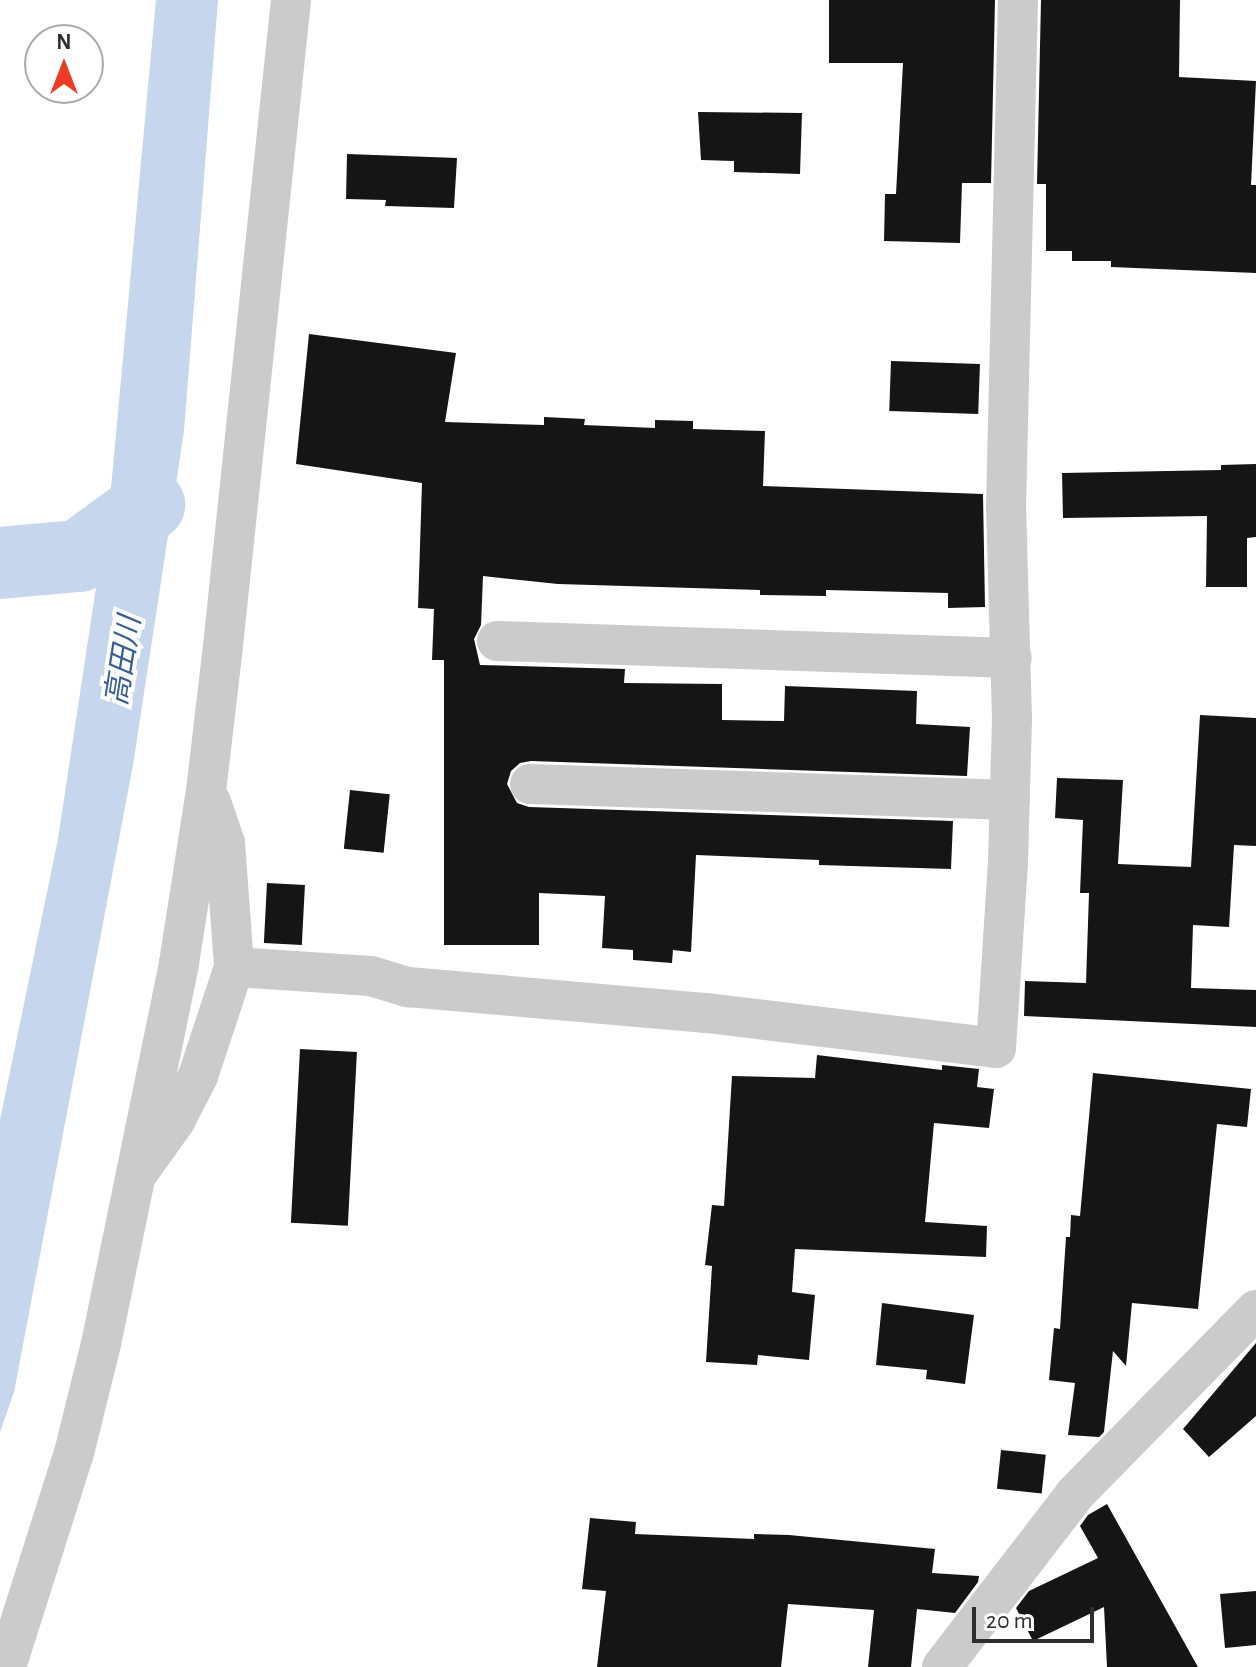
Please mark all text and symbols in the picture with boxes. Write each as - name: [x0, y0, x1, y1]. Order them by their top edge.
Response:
- north arrow: [24, 24, 104, 104]
- text: N: [56, 31, 72, 53]
- water label: 高田川: [99, 614, 149, 708]
- scale bar: [976, 1591, 1098, 1641]
- text: 20 m: [986, 1609, 1033, 1633]

